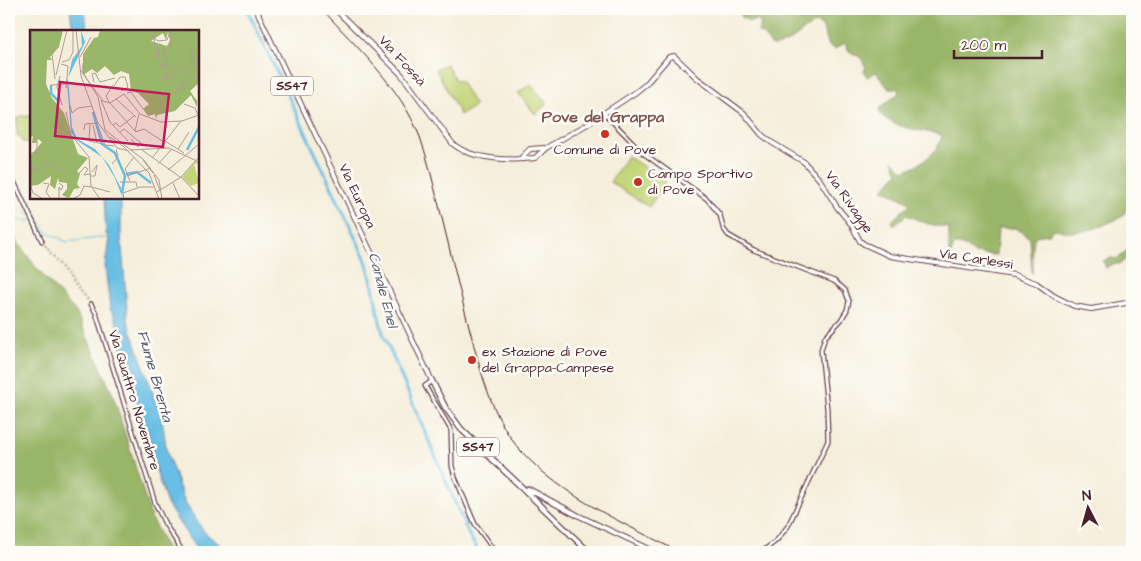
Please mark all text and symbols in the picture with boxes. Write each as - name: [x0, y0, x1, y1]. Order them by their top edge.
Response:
- scale bar: [954, 28, 1041, 60]
- inset map: [30, 30, 199, 199]
- street label: Via Fossà: [374, 31, 430, 91]
- text: 200 m: [961, 35, 1007, 56]
- road number: SS47: [271, 76, 313, 95]
- district label: Pove del Grappa: [542, 106, 665, 128]
- marker: Comune di Pove: [599, 128, 611, 140]
- place label: Comune di Pove: [554, 140, 657, 160]
- street label: Via Europa: [333, 160, 381, 232]
- place label: Campo Sportivo di Pove: [648, 164, 753, 200]
- street label: Via Rivagge: [820, 167, 878, 238]
- marker: Campo Sportivo di Pove: [632, 176, 644, 188]
- street label: Via Carlessi: [938, 243, 1014, 275]
- water label: Canale Enel: [363, 250, 403, 331]
- street label: Via Quattro Novembre: [103, 327, 165, 473]
- water label: Fiume Brenta: [132, 328, 178, 426]
- place label: ex Stazione di Pove del Grappa-Campese: [482, 342, 614, 378]
- marker: ex Stazione di Pove del Grappa-Campese: [466, 354, 478, 366]
- road number: SS47: [457, 438, 499, 457]
- north arrow: [1064, 484, 1114, 534]
- text: N: [1081, 486, 1092, 506]

